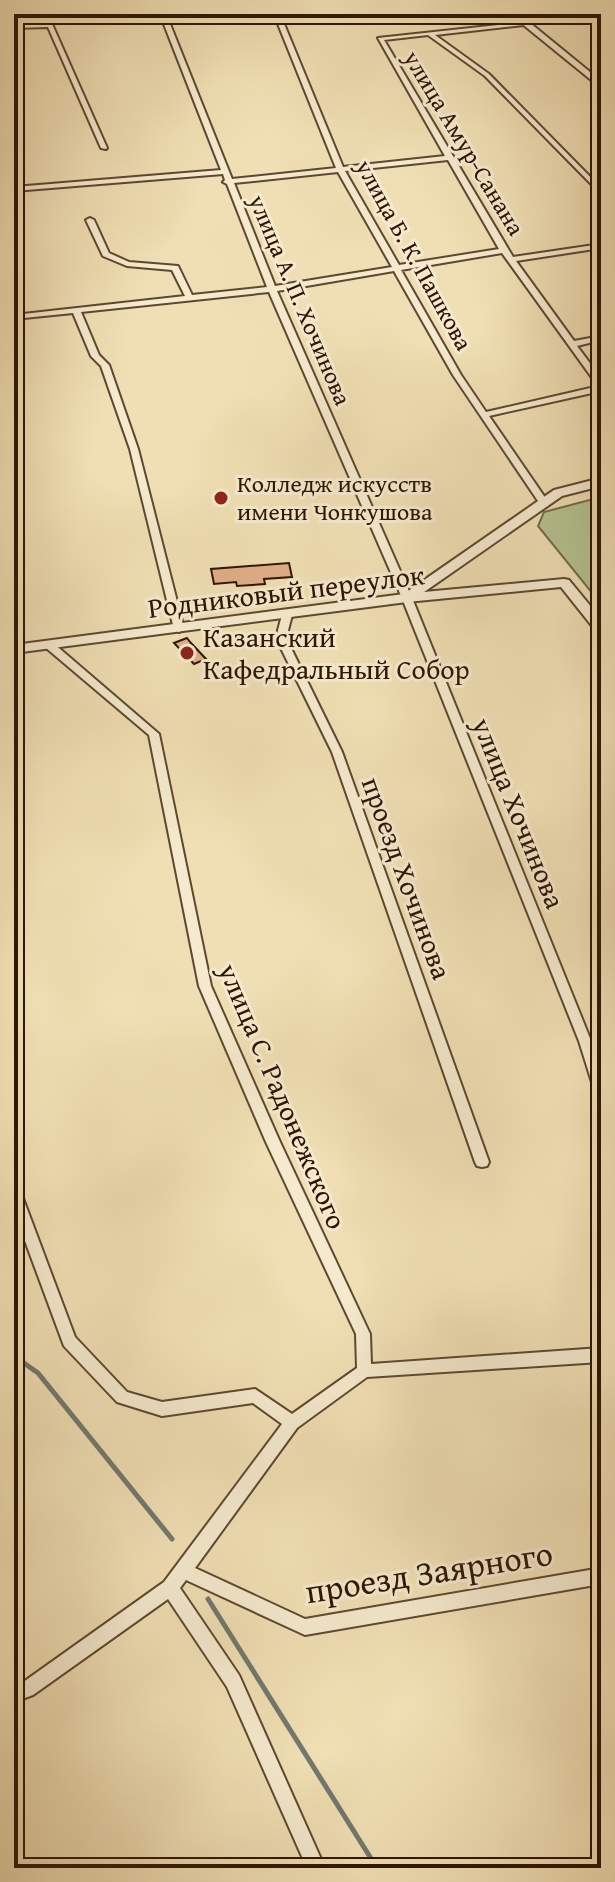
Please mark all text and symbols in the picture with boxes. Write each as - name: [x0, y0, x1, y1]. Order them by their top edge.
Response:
- street label: улица Амур-Санана: [395, 43, 534, 242]
- street label: улица Б. К. Пашкова: [347, 152, 482, 357]
- street label: улица А. П. Хочинова: [240, 188, 361, 411]
- place label: Колледж искусств имени Чонкушова: [237, 466, 433, 529]
- marker: Колледж искусств имени Чонкушова: [212, 489, 230, 507]
- street label: Родниковый переулок: [145, 553, 427, 628]
- place label: Казанский Кафедральный Собор: [203, 616, 470, 689]
- marker: Казанский Кафедральный Собор: [178, 644, 196, 662]
- street label: улица Хочинова: [462, 710, 577, 915]
- street label: проезд Хочинова: [352, 771, 463, 985]
- street label: улица С. Радонежского: [208, 956, 358, 1235]
- street label: проезд Заярного: [302, 1528, 556, 1615]

